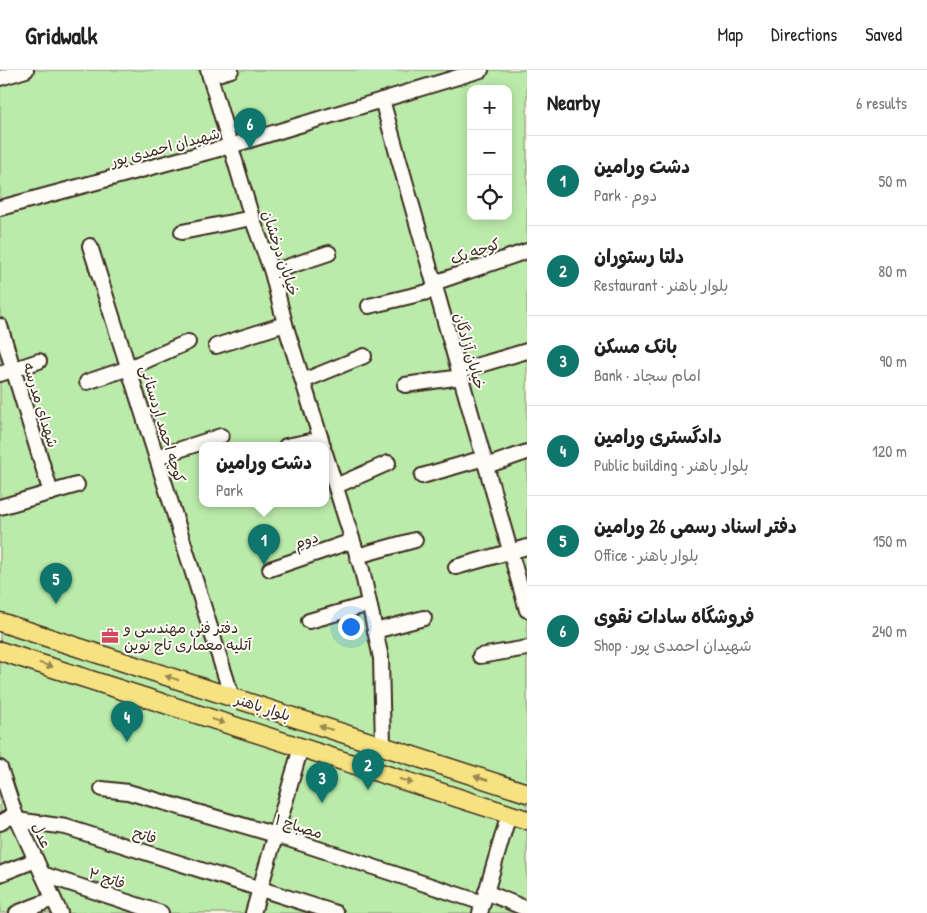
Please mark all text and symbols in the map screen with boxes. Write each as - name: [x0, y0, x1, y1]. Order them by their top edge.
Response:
- text: Gridwalk: [25, 19, 97, 51]
- text: Map: [718, 22, 743, 47]
- text: Directions: [771, 22, 837, 47]
- text: Saved: [865, 22, 902, 47]
- map controls: [467, 85, 512, 220]
- button: +: [467, 85, 512, 130]
- text: Nearby: [547, 88, 600, 117]
- text: 6 results: [856, 92, 907, 114]
- pin: 6: [234, 108, 266, 149]
- street label: شهیدان احمدی پور: [107, 122, 222, 172]
- button: −: [467, 130, 512, 175]
- text: دشت ورامین: [594, 153, 690, 179]
- text: 1: [560, 170, 566, 192]
- text: 50 m: [879, 170, 907, 192]
- button: locate: [467, 175, 512, 220]
- text: Park · دوم: [594, 184, 657, 206]
- street label: خیابان درخشان: [257, 207, 305, 299]
- street label: کوچه یک: [447, 233, 503, 269]
- text: دلتا رستوران: [594, 243, 684, 269]
- text: 2: [559, 260, 567, 282]
- text: 80 m: [878, 260, 907, 282]
- text: Restaurant · بلوار باهنر: [594, 274, 728, 296]
- street label: خیابان آزادگان: [449, 310, 491, 392]
- text: بانک مسکن: [594, 333, 677, 359]
- text: 3: [559, 350, 567, 372]
- text: 90 m: [879, 350, 907, 372]
- street label: شهدای مدرسه: [18, 360, 64, 450]
- street label: کوچه احمد اردستانی: [135, 363, 191, 485]
- text: Bank · امام سجاد: [594, 364, 701, 386]
- text: دادگستری ورامین: [594, 423, 722, 449]
- text: 4: [560, 440, 566, 462]
- text: 120 m: [872, 440, 907, 462]
- popup: [199, 442, 329, 507]
- text: دشت ورامین: [216, 449, 312, 475]
- text: Public building · بلوار باهنر: [594, 454, 749, 476]
- text: Park: [216, 479, 243, 501]
- text: دفتر اسناد رسمی 26 ورامین: [594, 513, 797, 539]
- pin: 1: [248, 524, 280, 565]
- street label: دوم: [291, 526, 322, 556]
- text: 5: [560, 530, 566, 552]
- text: 150 m: [873, 530, 907, 552]
- text: Office · بلوار باهنر: [594, 544, 699, 566]
- pin: 5: [40, 563, 72, 604]
- text: فروشگاه سادات نقوی: [594, 603, 754, 629]
- your location: [338, 614, 364, 640]
- place label: دفتر فنی مهندسی و آتلیه معماری تاج نوین: [123, 617, 253, 655]
- text: 6: [560, 620, 566, 642]
- text: 240 m: [872, 620, 907, 642]
- office icon: دفتر فنی مهندسی و آتلیه معماری تاج نوین: [100, 626, 120, 646]
- text: Shop · شهیدان احمدی پور: [594, 634, 752, 656]
- one-way arrow: [39, 662, 54, 670]
- one-way arrow: [164, 673, 179, 681]
- street label: بلوار باهنر: [231, 688, 293, 726]
- pin: 4: [111, 701, 143, 742]
- one-way arrow: [210, 717, 225, 725]
- one-way arrow: [318, 723, 333, 731]
- pin: 2: [352, 749, 384, 790]
- pin: 3: [306, 762, 338, 803]
- one-way arrow: [473, 774, 488, 781]
- one-way arrow: [398, 778, 413, 785]
- street label: مصباح ۱: [273, 808, 325, 844]
- street label: عدل: [27, 819, 57, 851]
- street label: فاتح: [130, 821, 160, 849]
- street label: فاتح ۲: [86, 862, 128, 894]

